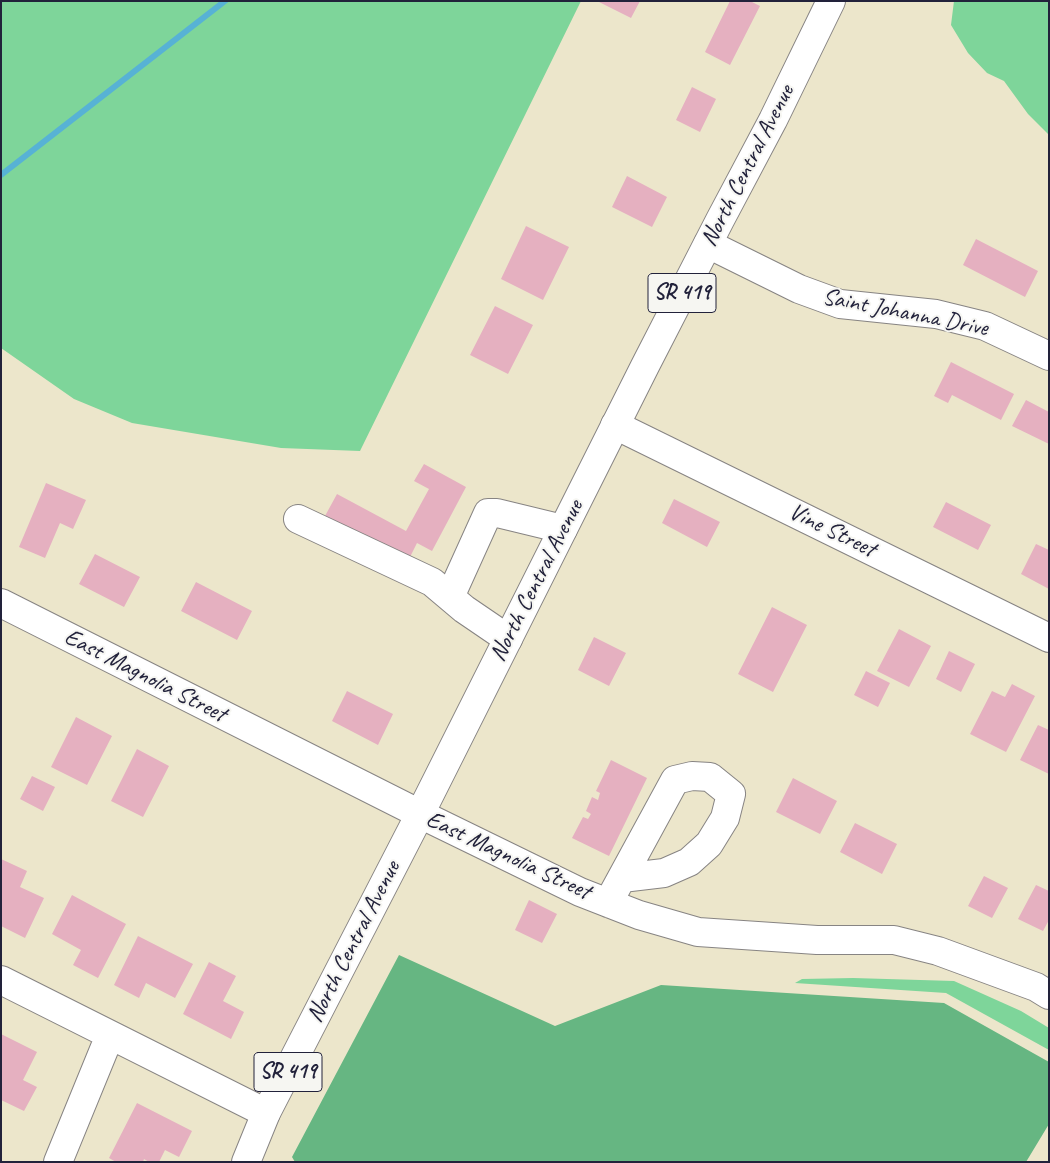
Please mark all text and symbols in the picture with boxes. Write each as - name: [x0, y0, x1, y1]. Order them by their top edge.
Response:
- street label: North Central Avenue: [695, 80, 801, 252]
- road number: SR 419: [648, 274, 716, 312]
- street label: Saint Johanna Drive: [820, 283, 990, 343]
- street label: North Central Avenue: [484, 495, 590, 667]
- street label: Vine Street: [784, 498, 880, 564]
- street label: East Magnolia Street: [59, 623, 231, 729]
- street label: East Magnolia Street: [421, 805, 595, 907]
- street label: North Central Avenue: [301, 856, 407, 1028]
- road number: SR 419: [254, 1052, 322, 1092]

